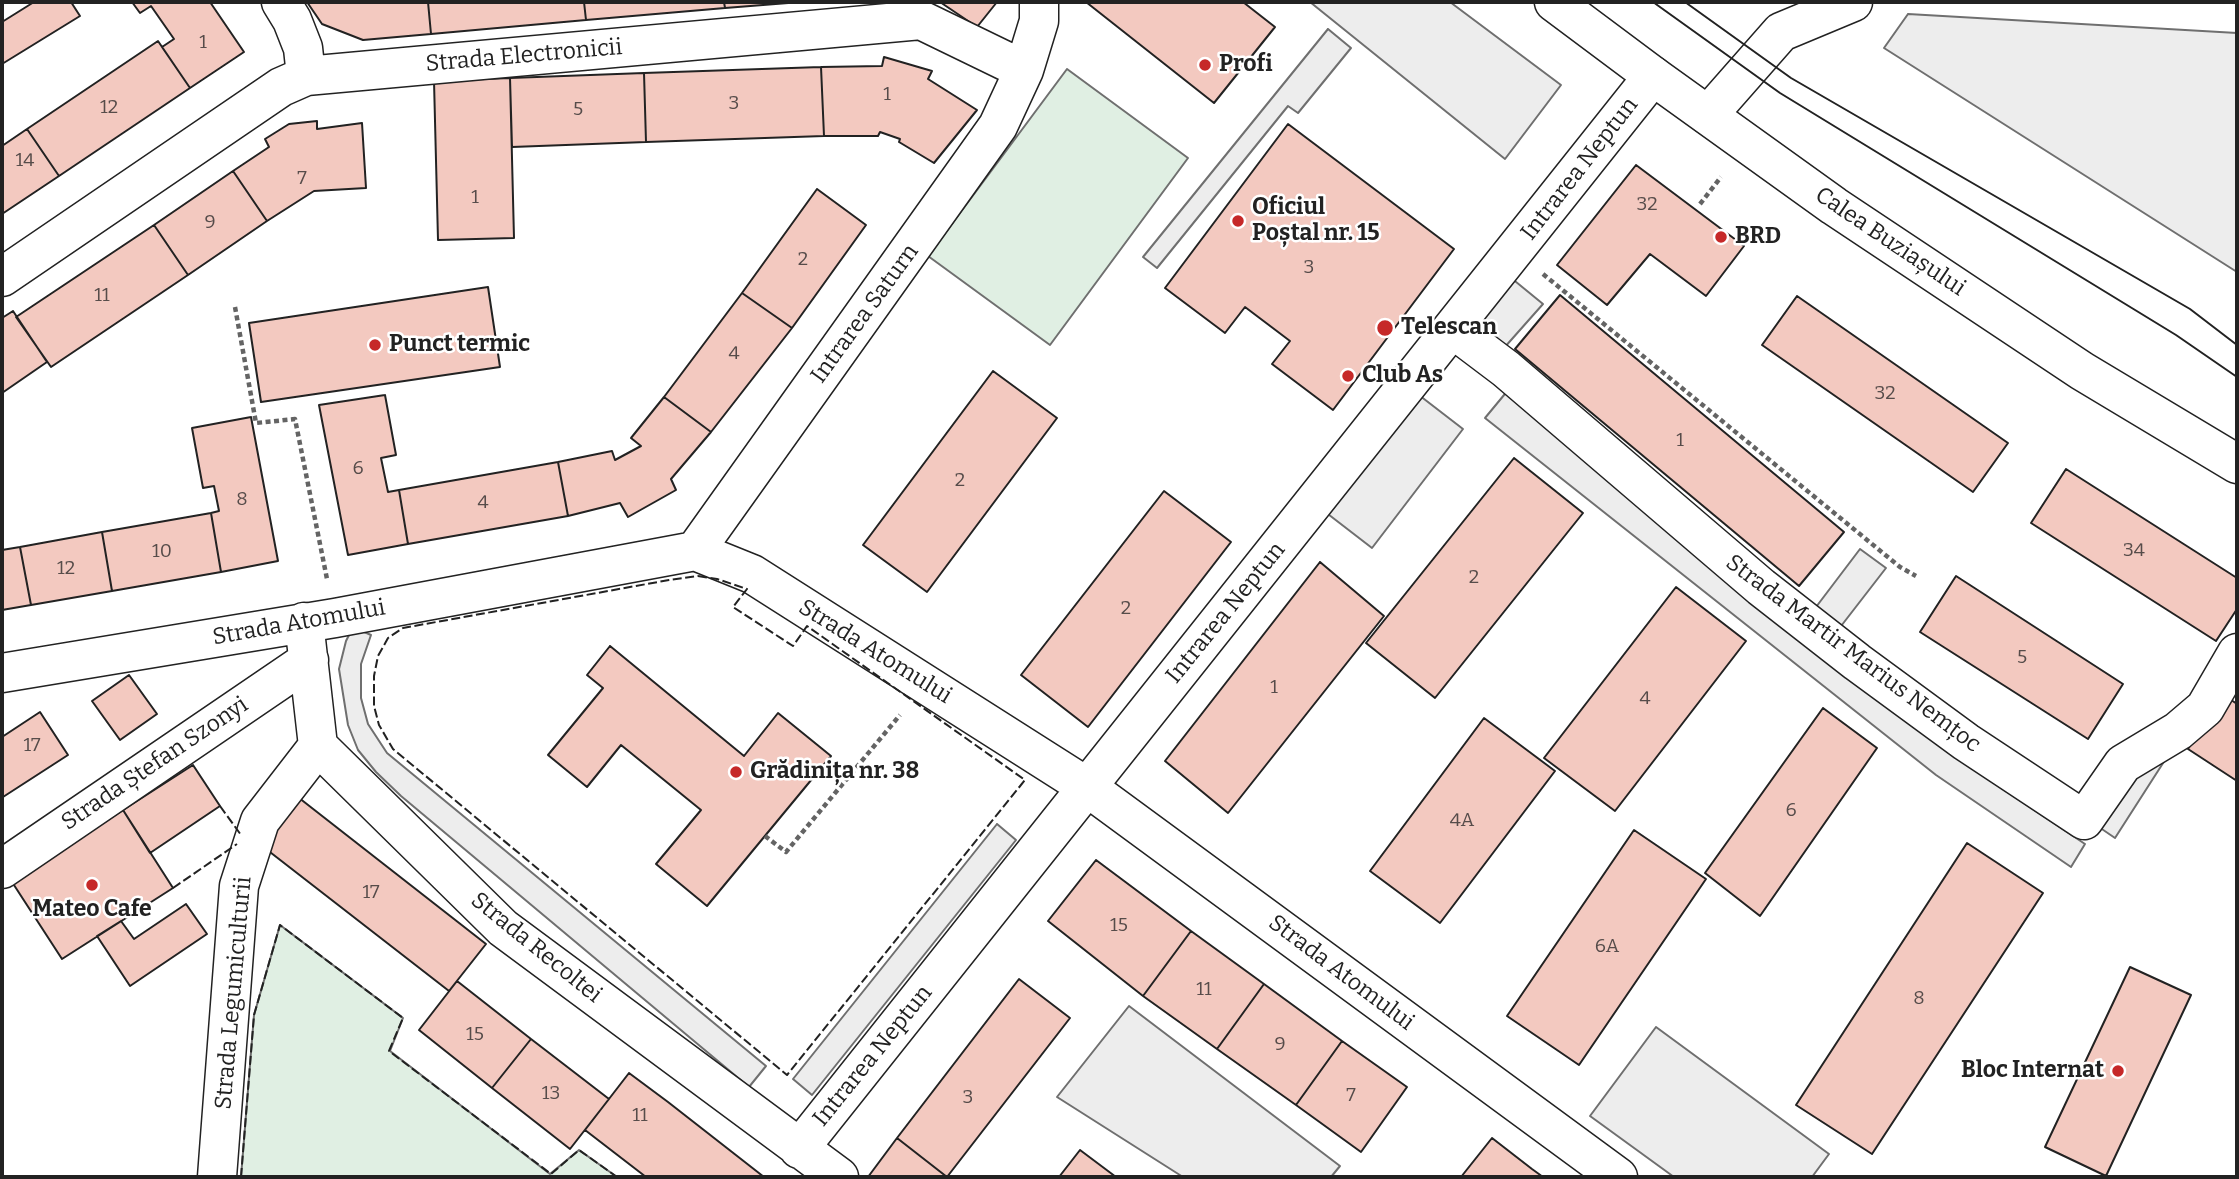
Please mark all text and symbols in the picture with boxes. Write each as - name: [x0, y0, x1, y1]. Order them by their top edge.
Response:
- house number: 1: [199, 32, 207, 54]
- street label: Strada Electronicii: [425, 34, 623, 78]
- place label: Profi: [1219, 51, 1273, 79]
- marker: Profi: [1197, 57, 1213, 73]
- house number: 1: [883, 84, 891, 106]
- street label: Intrarea Neptun: [1516, 92, 1644, 246]
- house number: 3: [729, 93, 739, 115]
- house number: 12: [100, 97, 118, 119]
- house number: 5: [573, 99, 583, 121]
- house number: 14: [16, 150, 34, 172]
- house number: 7: [297, 168, 307, 190]
- street label: Calea Buziașului: [1810, 182, 1970, 302]
- house number: 1: [471, 187, 479, 209]
- place label: Oficiul Poștal nr. 15: [1252, 194, 1380, 248]
- house number: 32: [1636, 194, 1658, 216]
- house number: 9: [204, 212, 216, 234]
- marker: Oficiul Poștal nr. 15: [1230, 213, 1246, 229]
- place label: BRD: [1735, 223, 1781, 251]
- marker: BRD: [1713, 229, 1729, 245]
- street label: Intrarea Saturn: [805, 239, 925, 389]
- house number: 2: [798, 249, 808, 271]
- house number: 3: [1304, 257, 1314, 279]
- house number: 11: [94, 285, 110, 307]
- place label: Telescan: [1401, 314, 1497, 342]
- marker: Telescan: [1375, 318, 1395, 338]
- place label: Punct termic: [389, 331, 530, 359]
- marker: Punct termic: [367, 337, 383, 353]
- house number: 4: [728, 343, 740, 365]
- place label: Club As: [1362, 362, 1443, 390]
- marker: Club As: [1340, 368, 1356, 384]
- house number: 32: [1874, 383, 1896, 405]
- house number: 1: [1676, 430, 1684, 452]
- house number: 6: [352, 458, 364, 480]
- house number: 2: [955, 470, 965, 492]
- house number: 8: [236, 489, 248, 511]
- house number: 4: [477, 492, 489, 514]
- street label: Intrarea Neptun: [1161, 537, 1291, 689]
- house number: 34: [2123, 540, 2145, 562]
- house number: 10: [152, 541, 172, 563]
- street label: Strada Martir Marius Nemțoc: [1720, 549, 1986, 759]
- house number: 12: [57, 558, 75, 580]
- house number: 2: [1469, 567, 1479, 589]
- street label: Strada Atomului: [210, 594, 388, 652]
- street label: Strada Atomului: [793, 594, 957, 710]
- house number: 2: [1121, 598, 1131, 620]
- house number: 5: [2017, 647, 2027, 669]
- house number: 1: [1270, 677, 1278, 699]
- house number: 4: [1639, 688, 1651, 710]
- street label: Strada Ștefan Szonyi: [57, 691, 253, 837]
- house number: 17: [23, 735, 41, 757]
- place label: Grădinița nr. 38: [750, 758, 919, 786]
- marker: Grădinița nr. 38: [728, 764, 744, 780]
- house number: 6: [1785, 800, 1797, 822]
- house number: 4A: [1450, 810, 1474, 832]
- street label: Strada Legumiculturii: [210, 875, 258, 1111]
- marker: Mateo Cafe: [84, 877, 100, 893]
- house number: 17: [362, 882, 380, 904]
- street label: Strada Recoltei: [465, 887, 607, 1009]
- place label: Mateo Cafe: [32, 896, 152, 924]
- street label: Strada Atomului: [1263, 909, 1419, 1037]
- house number: 15: [1110, 915, 1128, 937]
- house number: 6A: [1595, 936, 1619, 958]
- house number: 11: [1196, 979, 1212, 1001]
- street label: Intrarea Neptun: [808, 980, 938, 1132]
- house number: 8: [1913, 988, 1925, 1010]
- house number: 15: [466, 1024, 484, 1046]
- house number: 9: [1274, 1034, 1286, 1056]
- place label: Bloc Internat: [1961, 1057, 2104, 1085]
- marker: Bloc Internat: [2110, 1063, 2126, 1079]
- house number: 13: [542, 1083, 560, 1105]
- house number: 7: [1346, 1085, 1356, 1107]
- house number: 3: [963, 1087, 973, 1109]
- house number: 11: [632, 1105, 648, 1127]

